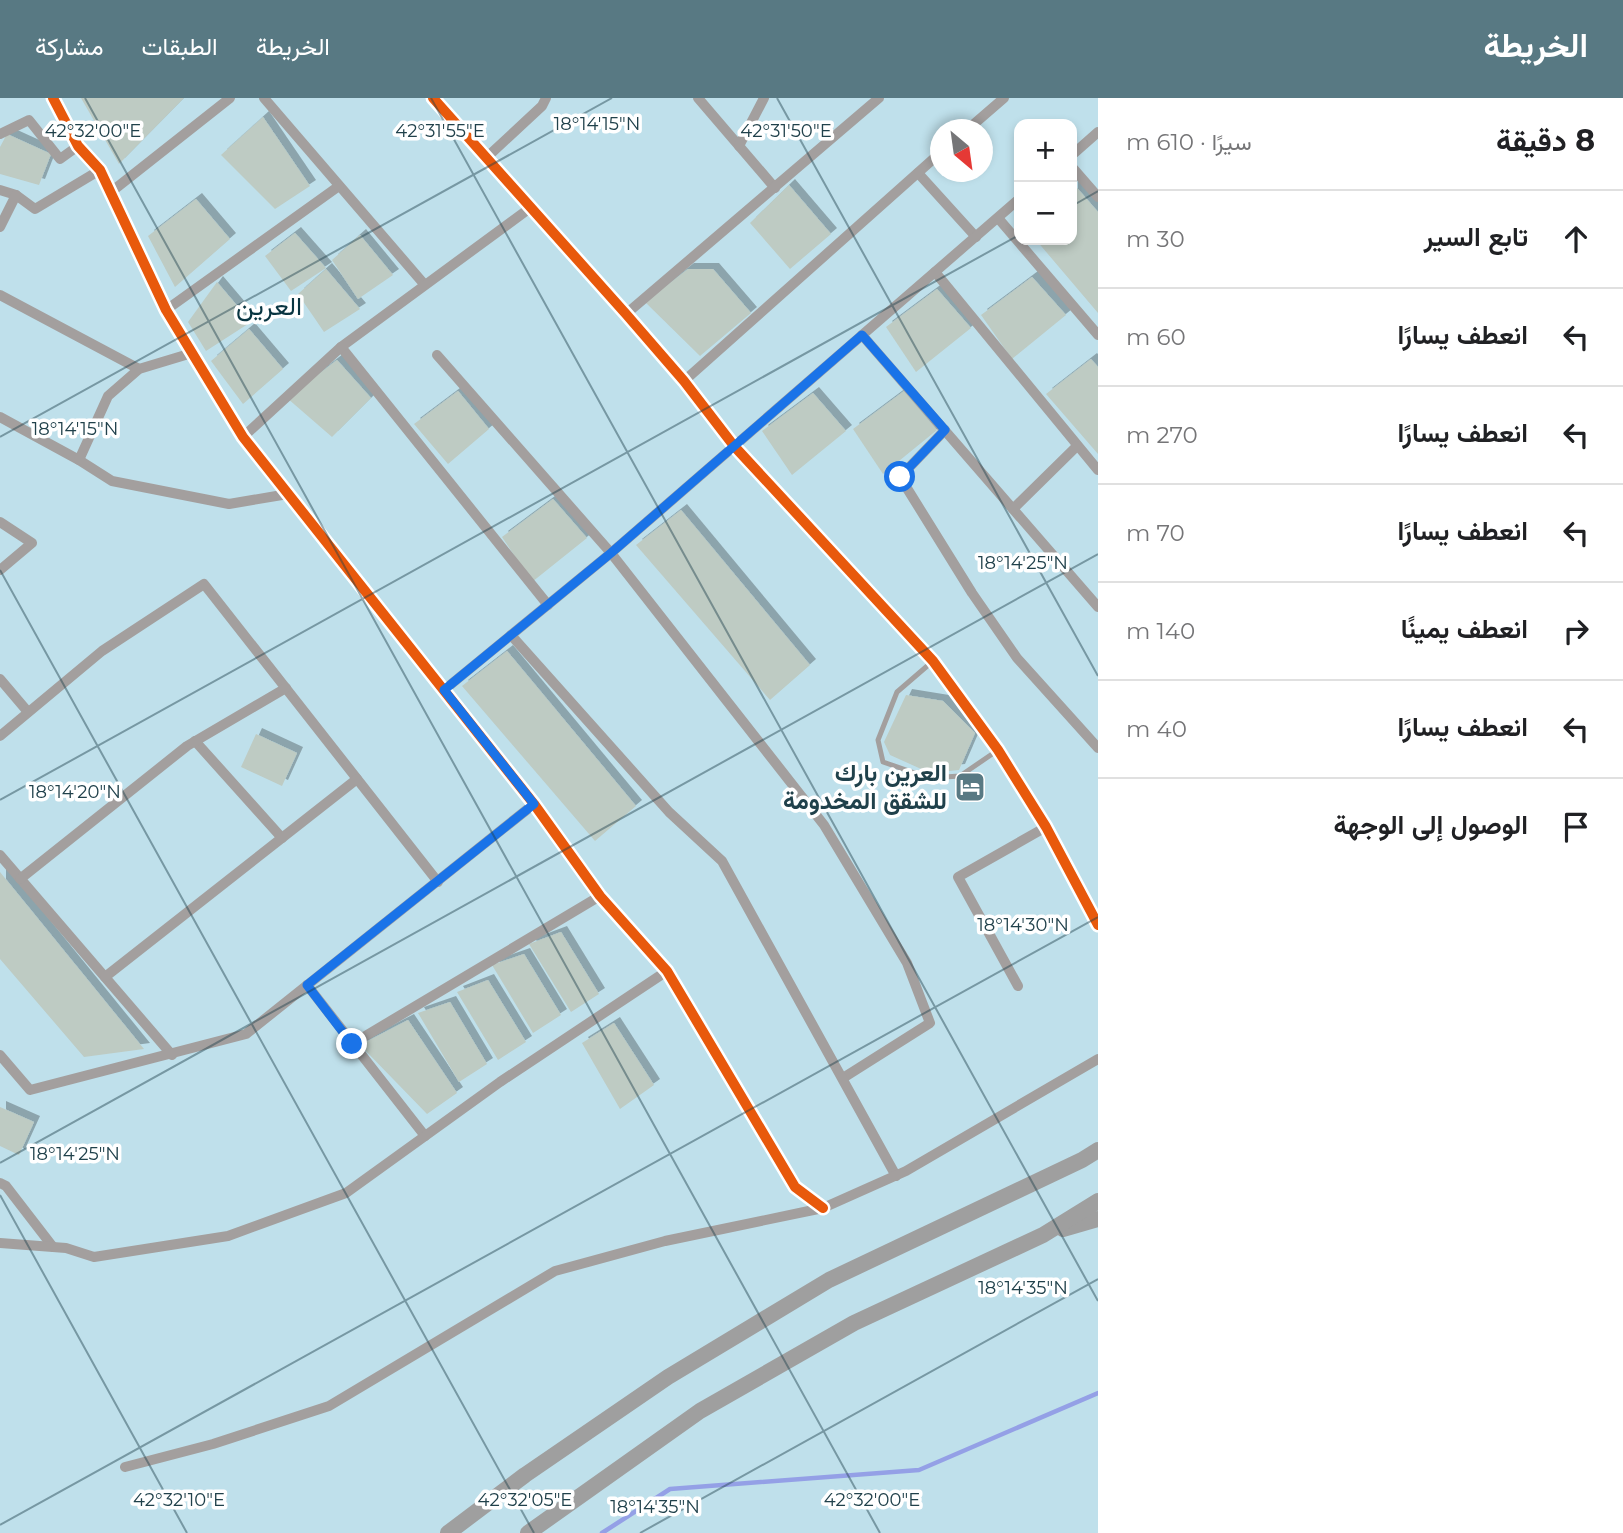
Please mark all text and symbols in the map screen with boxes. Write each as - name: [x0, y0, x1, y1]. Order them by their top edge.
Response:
- text: الخريطة: [1484, 25, 1588, 65]
- text: مشاركة: [35, 32, 103, 61]
- text: الطبقات: [141, 32, 218, 61]
- text: الخريطة: [256, 32, 330, 61]
- text: 18°14'15"N: [554, 113, 640, 135]
- north arrow: [930, 119, 993, 182]
- map controls: [1014, 119, 1077, 245]
- button: +: [1014, 119, 1077, 182]
- text: 42°32'00"E: [45, 120, 141, 142]
- text: 42°31'55"E: [395, 120, 485, 142]
- text: 42°31'50"E: [740, 120, 832, 142]
- text: 8 دقيقة: [1496, 122, 1595, 159]
- text: سيرًا · 610 m: [1126, 128, 1252, 156]
- button: −: [1014, 182, 1077, 245]
- icon: ahead: [1557, 220, 1595, 258]
- text: تابع السير: [1424, 221, 1528, 253]
- text: 30 m: [1126, 225, 1185, 253]
- district label: العرين: [236, 290, 302, 322]
- icon: left: [1557, 318, 1595, 356]
- text: انعطف يسارًا: [1398, 319, 1528, 351]
- text: 60 m: [1126, 323, 1186, 351]
- icon: left: [1557, 416, 1595, 454]
- text: انعطف يسارًا: [1398, 417, 1528, 449]
- text: 18°14'15"N: [32, 418, 118, 440]
- text: 270 m: [1126, 421, 1198, 449]
- route start: [884, 461, 915, 492]
- icon: left: [1557, 514, 1595, 552]
- text: انعطف يسارًا: [1398, 515, 1528, 547]
- text: 70 m: [1126, 519, 1185, 547]
- text: 18°14'25"N: [978, 552, 1068, 574]
- icon: right: [1557, 612, 1595, 650]
- text: انعطف يمينًا: [1401, 613, 1528, 645]
- text: 140 m: [1126, 617, 1195, 645]
- icon: left: [1557, 710, 1595, 748]
- text: انعطف يسارًا: [1398, 711, 1528, 743]
- text: 40 m: [1126, 715, 1187, 743]
- place label: العرين بارك للشقق المخدومة: [783, 758, 947, 816]
- hotel icon: العرين بارك للشقق المخدومة: [953, 770, 987, 804]
- text: 18°14'20"N: [29, 781, 121, 803]
- icon: arrive: [1557, 808, 1595, 846]
- text: الوصول إلى الوجهة: [1334, 809, 1528, 841]
- text: 18°14'30"N: [977, 914, 1069, 936]
- route end: [336, 1028, 367, 1059]
- text: 18°14'25"N: [30, 1143, 120, 1165]
- text: 18°14'35"N: [978, 1277, 1068, 1299]
- text: 42°32'10"E: [133, 1489, 225, 1511]
- text: 42°32'05"E: [478, 1489, 572, 1511]
- text: 42°32'00"E: [824, 1489, 920, 1511]
- text: 18°14'35"N: [610, 1496, 700, 1518]

